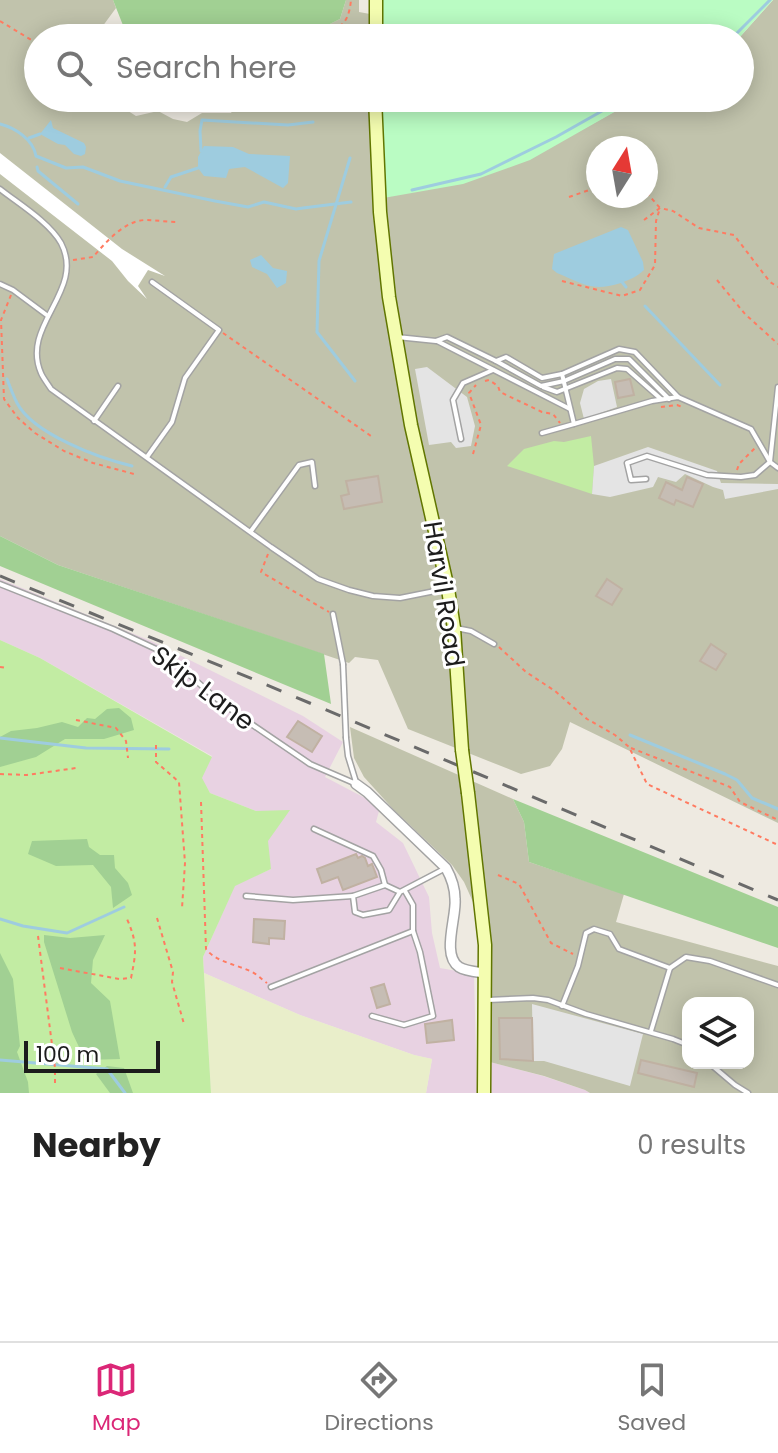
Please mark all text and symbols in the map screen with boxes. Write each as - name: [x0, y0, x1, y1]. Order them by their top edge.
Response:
- search box: [24, 24, 754, 112]
- icon: search: [52, 46, 96, 90]
- text: Search here: [116, 46, 297, 89]
- north arrow: [586, 136, 658, 208]
- street label: Harvil Road: [415, 518, 473, 670]
- street label: Skip Lane: [144, 637, 262, 739]
- map controls: [682, 997, 754, 1069]
- button: layers: [682, 997, 754, 1069]
- scale bar: [24, 1037, 160, 1073]
- text: 100 m: [36, 1039, 99, 1070]
- text: Nearby: [32, 1121, 161, 1169]
- text: 0 results: [637, 1127, 746, 1163]
- tab: Map: [92, 1358, 141, 1439]
- tab: Directions: [324, 1358, 434, 1439]
- tab: Saved: [617, 1358, 686, 1439]

